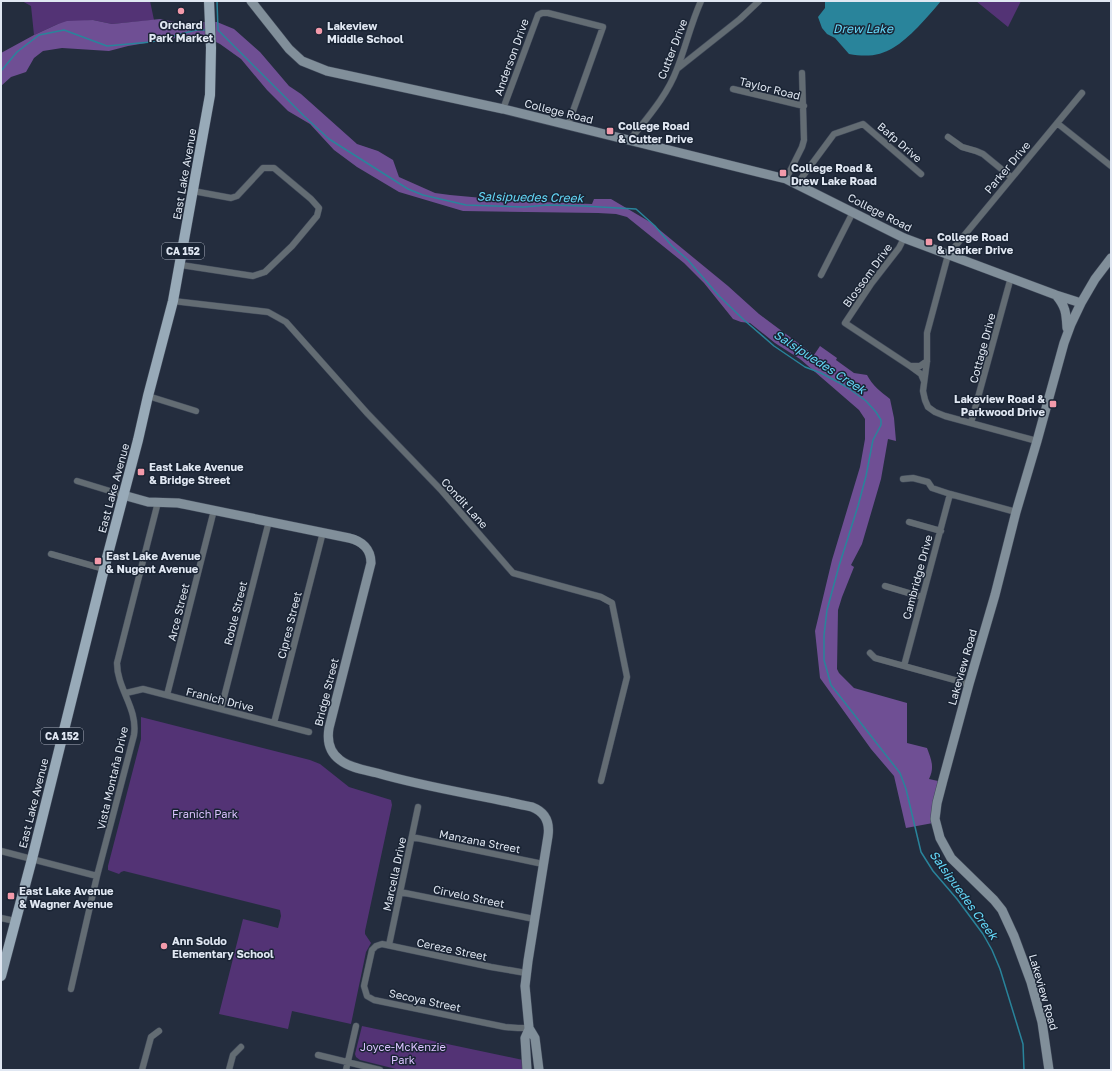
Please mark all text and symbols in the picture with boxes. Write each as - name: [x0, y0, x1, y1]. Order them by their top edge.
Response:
- marker: Orchard Park Market: [176, 6, 186, 16]
- street label: Anderson Drive: [491, 17, 531, 97]
- street label: Cutter Drive: [655, 17, 689, 81]
- place label: Orchard Park Market: [149, 18, 214, 44]
- place label: Lakeview Middle School: [327, 19, 404, 45]
- water label: Drew Lake: [833, 21, 894, 36]
- marker: Lakeview Middle School: [314, 26, 324, 36]
- street label: Taylor Road: [738, 74, 802, 102]
- street label: College Road: [523, 96, 595, 126]
- place label: College Road & Cutter Drive: [618, 119, 694, 145]
- street label: Bafp Drive: [875, 119, 925, 165]
- marker: College Road & Cutter Drive: [605, 126, 615, 136]
- street label: East Lake Avenue: [170, 127, 198, 221]
- street label: Parker Drive: [981, 138, 1033, 196]
- place label: College Road & Drew Lake Road: [791, 161, 877, 187]
- marker: College Road & Drew Lake Road: [778, 168, 788, 178]
- water label: Salsipuedes Creek: [477, 189, 585, 205]
- street label: College Road: [846, 190, 914, 234]
- place label: College Road & Parker Drive: [937, 230, 1014, 256]
- marker: College Road & Parker Drive: [924, 237, 934, 247]
- street label: Blossom Drive: [840, 241, 894, 309]
- road number: CA 152: [162, 243, 204, 259]
- street label: Cottage Drive: [966, 311, 998, 385]
- water label: Salsipuedes Creek: [771, 327, 870, 398]
- place label: Lakeview Road & Parkwood Drive: [954, 392, 1046, 418]
- marker: Lakeview Road & Parkwood Drive: [1048, 399, 1058, 409]
- street label: East Lake Avenue: [95, 442, 131, 534]
- place label: East Lake Avenue & Bridge Street: [149, 460, 244, 486]
- marker: East Lake Avenue & Bridge Street: [136, 467, 146, 477]
- street label: Condit Lane: [439, 475, 491, 531]
- street label: Cambridge Drive: [899, 533, 935, 621]
- place label: East Lake Avenue & Nugent Avenue: [106, 549, 201, 575]
- marker: East Lake Avenue & Nugent Avenue: [93, 556, 103, 566]
- street label: Roble Street: [221, 579, 249, 647]
- street label: Arce Street: [165, 582, 191, 642]
- street label: Cipres Street: [274, 590, 304, 660]
- street label: Lakeview Road: [945, 627, 979, 707]
- street label: Bridge Street: [311, 657, 341, 727]
- street label: Franich Drive: [185, 684, 255, 714]
- street label: Vista Montaña Drive: [94, 725, 130, 831]
- road number: CA 152: [41, 728, 83, 744]
- street label: East Lake Avenue: [16, 757, 50, 849]
- park label: Franich Park: [172, 807, 238, 820]
- street label: Manzana Street: [438, 827, 522, 855]
- street label: Marcella Drive: [380, 836, 408, 912]
- water label: Salsipuedes Creek: [927, 847, 1002, 944]
- street label: Cirvelo Street: [432, 882, 506, 910]
- place label: East Lake Avenue & Wagner Avenue: [19, 884, 114, 910]
- marker: East Lake Avenue & Wagner Avenue: [6, 891, 16, 901]
- place label: Ann Soldo Elementary School: [172, 934, 274, 960]
- street label: Cereze Street: [416, 935, 488, 963]
- marker: Ann Soldo Elementary School: [159, 941, 169, 951]
- street label: Lakeview Road: [1027, 952, 1061, 1032]
- street label: Secoya Street: [388, 986, 462, 1014]
- park label: Joyce-McKenzie Park: [360, 1040, 446, 1066]

